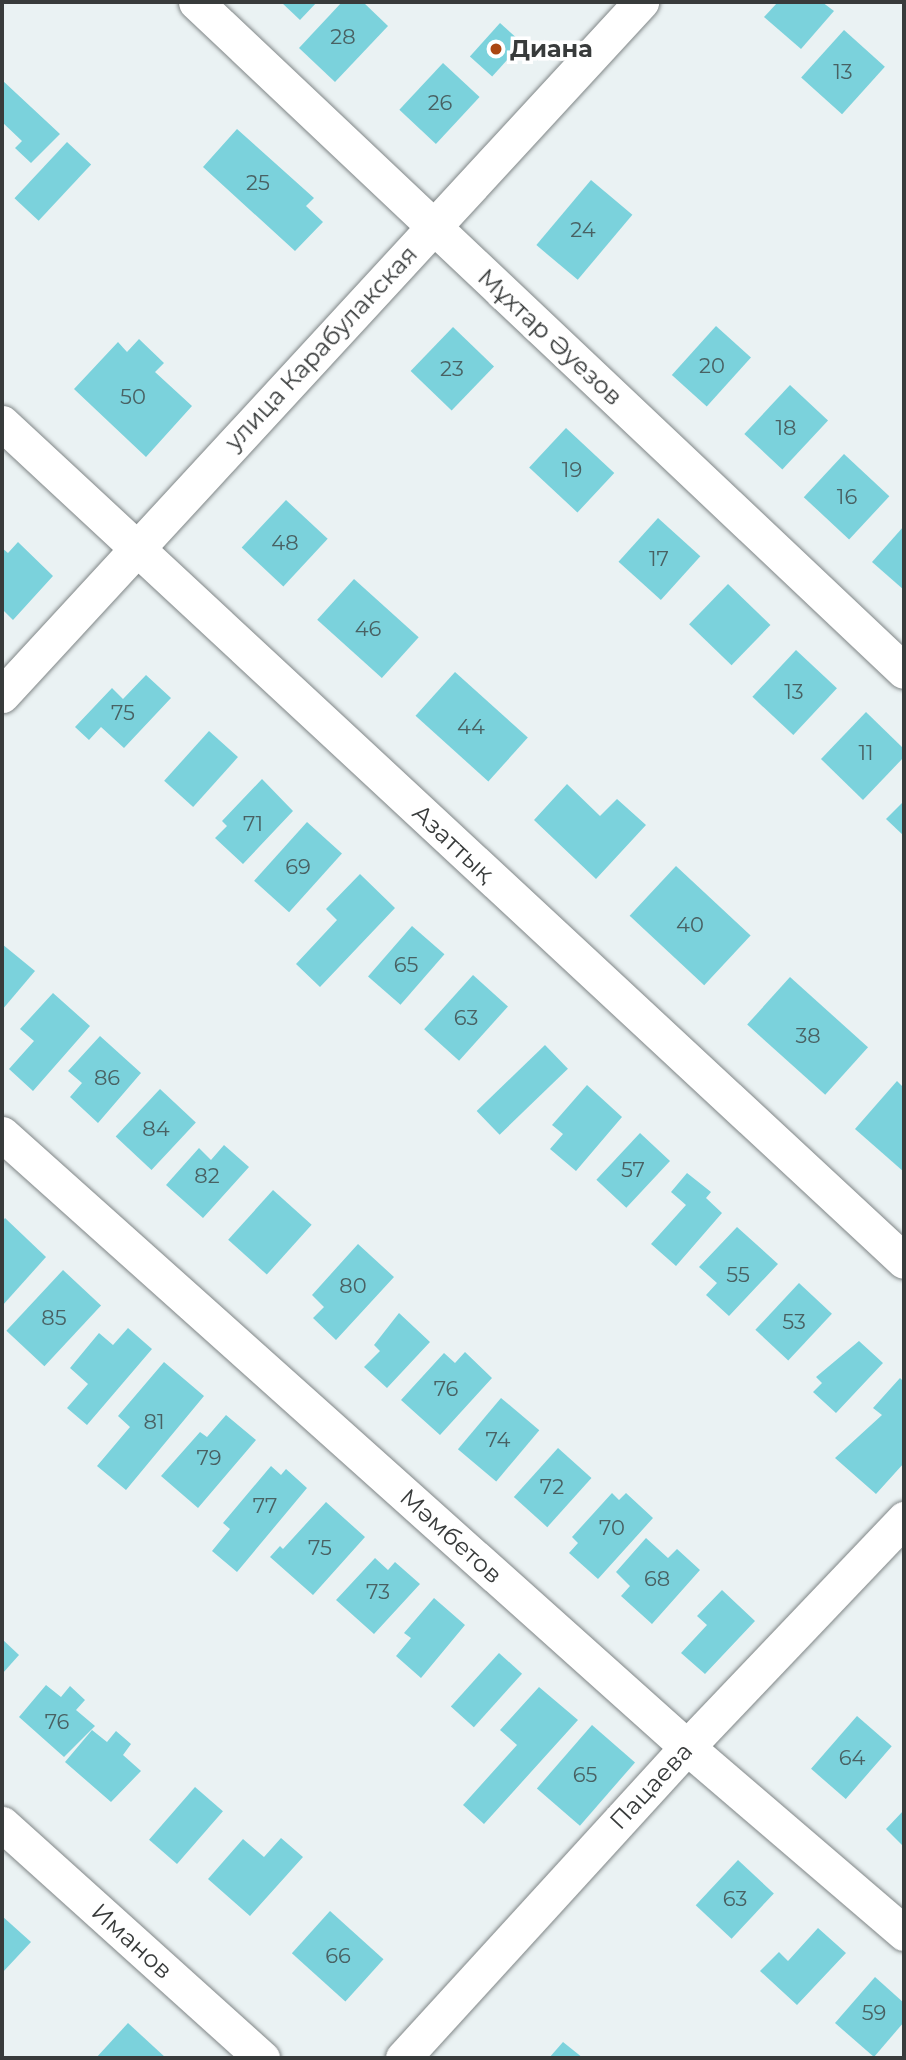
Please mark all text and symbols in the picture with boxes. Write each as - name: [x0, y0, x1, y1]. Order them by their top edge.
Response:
- house number: 28: [330, 24, 356, 50]
- place label: Диана: [510, 35, 593, 63]
- marker: Диана: [488, 41, 504, 57]
- house number: 13: [833, 59, 853, 85]
- house number: 26: [428, 90, 452, 116]
- house number: 25: [246, 170, 270, 196]
- house number: 24: [570, 217, 596, 243]
- street label: улица Карабулакская: [219, 240, 423, 456]
- street label: Мұхтар Әуезов: [472, 263, 628, 411]
- house number: 20: [699, 353, 725, 379]
- house number: 23: [440, 356, 464, 382]
- house number: 50: [120, 384, 146, 410]
- house number: 18: [776, 415, 796, 441]
- house number: 19: [562, 457, 582, 483]
- house number: 16: [837, 484, 857, 510]
- house number: 48: [271, 530, 299, 556]
- house number: 17: [649, 546, 669, 572]
- house number: 46: [355, 616, 381, 642]
- house number: 13: [784, 679, 804, 705]
- house number: 75: [111, 700, 135, 726]
- house number: 44: [457, 714, 485, 740]
- house number: 11: [858, 740, 874, 766]
- street label: Азаттық: [406, 798, 500, 888]
- house number: 71: [243, 811, 263, 837]
- house number: 69: [285, 854, 311, 880]
- house number: 40: [676, 912, 704, 938]
- house number: 65: [394, 952, 418, 978]
- house number: 63: [454, 1005, 478, 1031]
- house number: 38: [795, 1023, 821, 1049]
- house number: 86: [94, 1065, 120, 1091]
- house number: 84: [142, 1116, 170, 1142]
- house number: 57: [621, 1157, 645, 1183]
- house number: 82: [194, 1163, 220, 1189]
- house number: 55: [726, 1262, 750, 1288]
- house number: 80: [339, 1273, 367, 1299]
- house number: 85: [41, 1305, 67, 1331]
- house number: 53: [782, 1309, 806, 1335]
- house number: 76: [434, 1376, 458, 1402]
- house number: 81: [144, 1409, 164, 1435]
- house number: 74: [486, 1427, 510, 1453]
- house number: 79: [196, 1445, 222, 1471]
- house number: 72: [540, 1474, 564, 1500]
- street label: Мәмбетов: [394, 1483, 508, 1589]
- house number: 77: [253, 1493, 277, 1519]
- house number: 70: [599, 1515, 625, 1541]
- house number: 75: [308, 1535, 332, 1561]
- house number: 68: [644, 1566, 670, 1592]
- house number: 73: [366, 1579, 390, 1605]
- house number: 76: [45, 1709, 69, 1735]
- street label: Пацаева: [604, 1737, 698, 1835]
- house number: 64: [839, 1745, 865, 1771]
- house number: 65: [573, 1762, 597, 1788]
- house number: 63: [723, 1886, 747, 1912]
- street label: Иманов: [86, 1897, 178, 1985]
- house number: 66: [325, 1943, 351, 1969]
- house number: 59: [862, 2000, 886, 2026]

